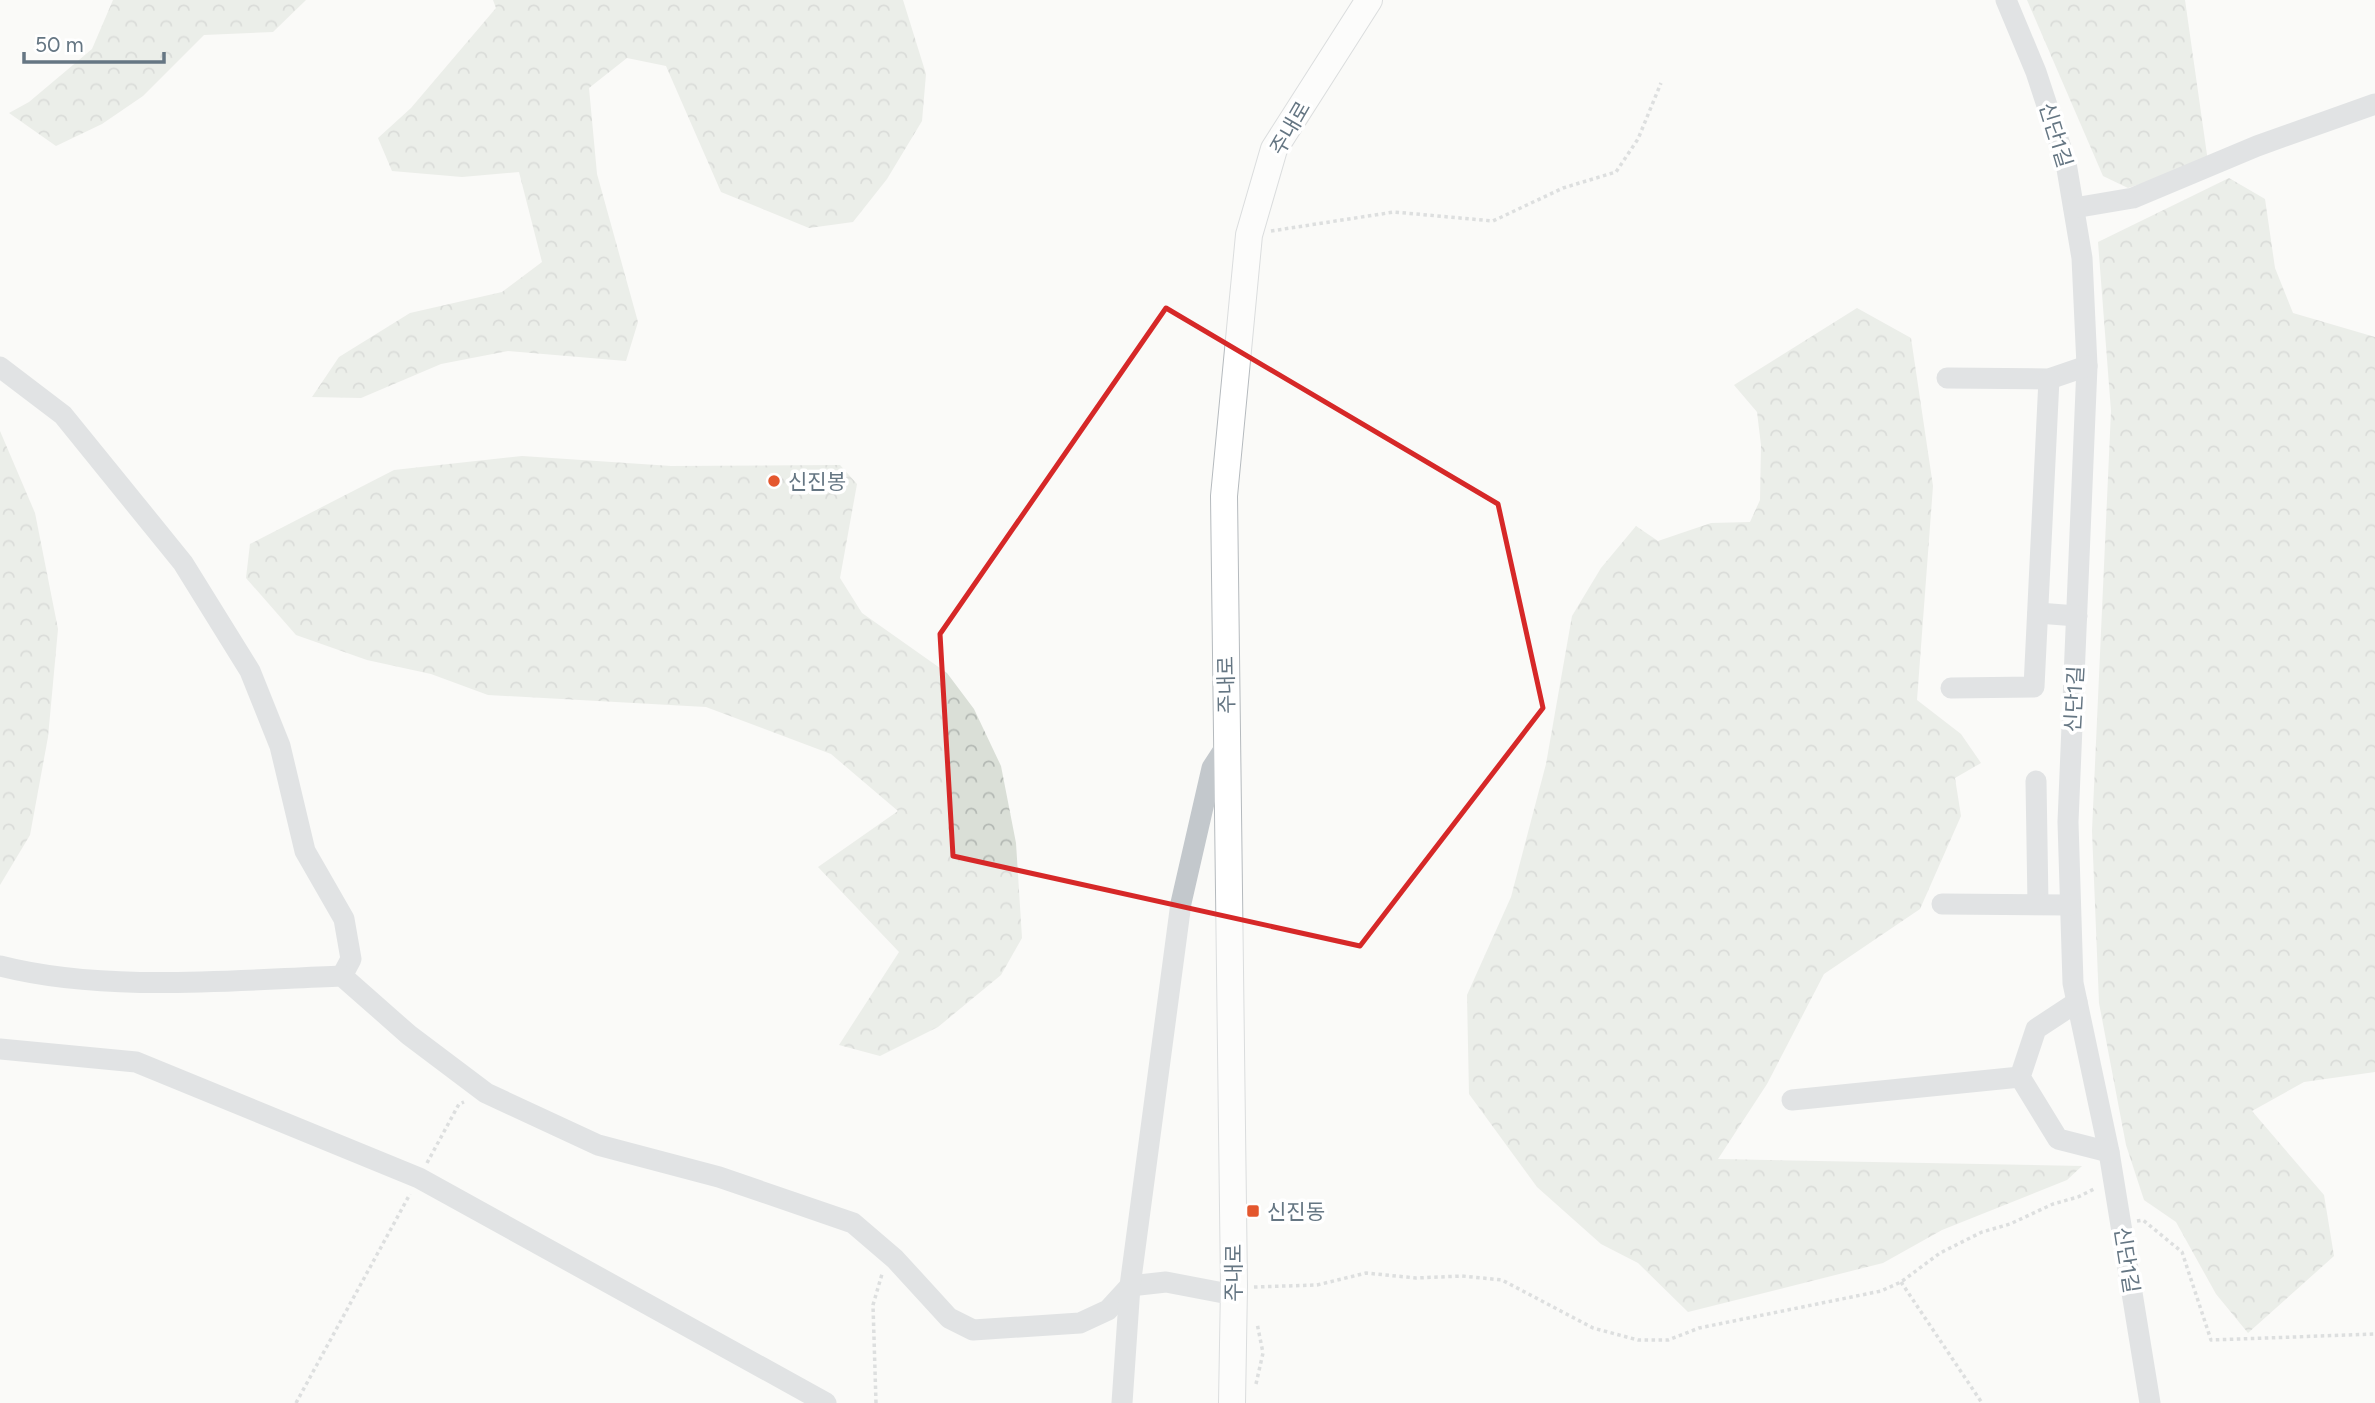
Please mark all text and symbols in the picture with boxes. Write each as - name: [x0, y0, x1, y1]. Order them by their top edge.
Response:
- scale bar: [24, 21, 164, 65]
- text: 50 m: [35, 32, 84, 57]
- street label: 주내로: [1265, 97, 1315, 159]
- street label: 신단1길: [2034, 99, 2078, 171]
- place label: 신진봉: [788, 469, 846, 494]
- marker: 신진봉: [766, 473, 782, 489]
- street label: 주내로: [1213, 656, 1239, 714]
- street label: 신단1길: [2060, 665, 2088, 733]
- place label: 신진동: [1267, 1199, 1325, 1224]
- marker: 신진동: [1245, 1203, 1261, 1219]
- street label: 신단1길: [2109, 1225, 2145, 1295]
- street label: 주내로: [1221, 1244, 1246, 1302]

